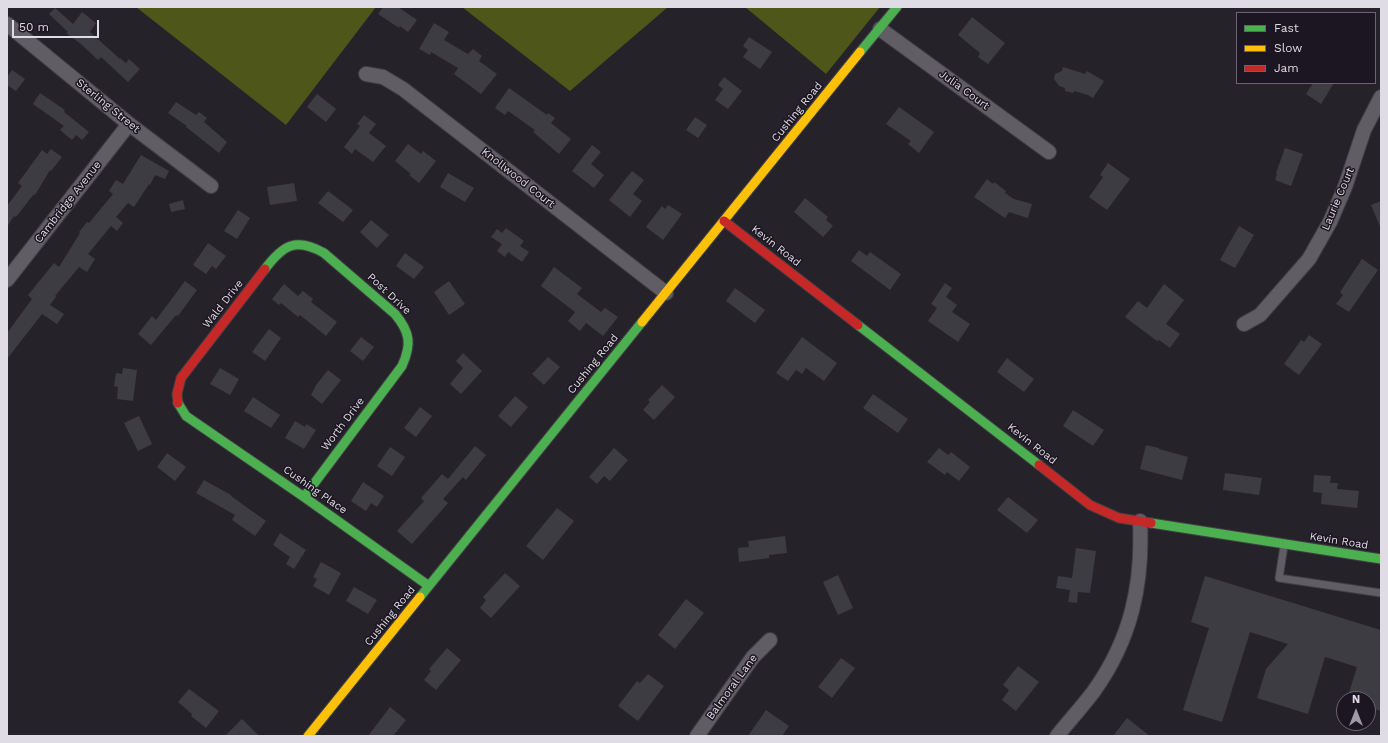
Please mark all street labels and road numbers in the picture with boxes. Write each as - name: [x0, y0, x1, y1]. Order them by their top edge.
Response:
- street label: Julia Court: [936, 67, 992, 113]
- street label: Sterling Street: [73, 76, 143, 136]
- street label: Cushing Road: [769, 79, 825, 145]
- street label: Knollwood Court: [479, 145, 557, 211]
- street label: Cambridge Avenue: [32, 158, 104, 246]
- street label: Laurie Court: [1319, 166, 1357, 232]
- street label: Kevin Road: [749, 223, 803, 269]
- street label: Post Drive: [364, 271, 414, 317]
- street label: Wald Drive: [200, 277, 246, 331]
- street label: Cushing Road: [565, 331, 621, 397]
- street label: Worth Drive: [319, 395, 367, 453]
- street label: Kevin Road: [1005, 421, 1059, 467]
- street label: Cushing Place: [280, 463, 350, 517]
- street label: Kevin Road: [1309, 530, 1369, 552]
- street label: Cushing Road: [362, 583, 418, 649]
- street label: Balmoral Lane: [704, 652, 760, 722]

